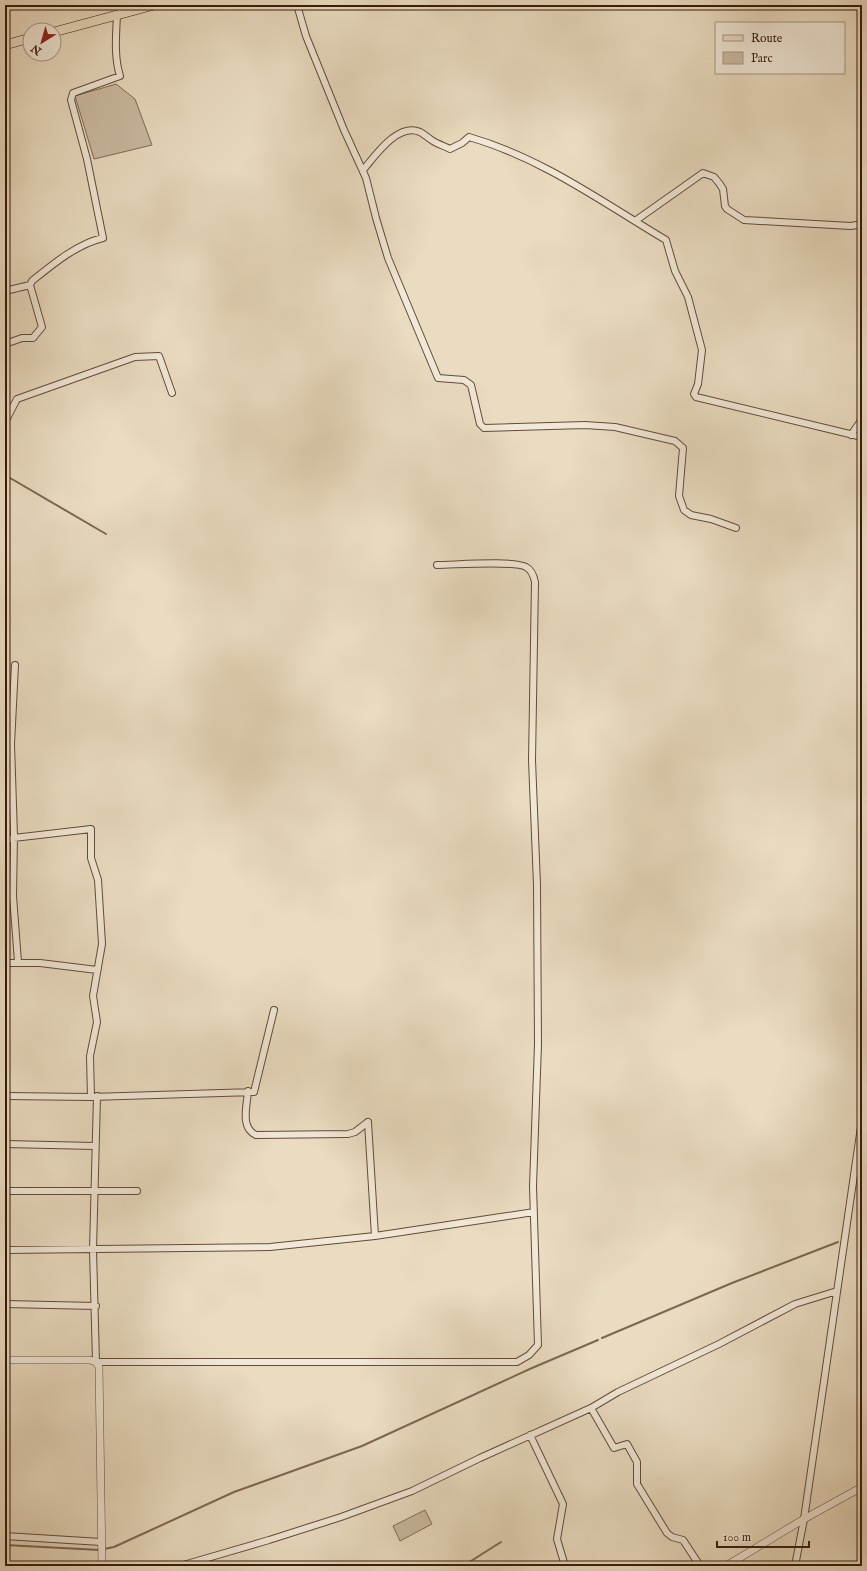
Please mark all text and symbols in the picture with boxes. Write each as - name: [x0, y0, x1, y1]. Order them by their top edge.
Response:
- north arrow: [22, 22, 62, 62]
- legend: [715, 22, 845, 74]
- text: Route: [751, 31, 783, 46]
- text: N: [28, 40, 45, 58]
- text: Parc: [751, 51, 773, 66]
- scale bar: [717, 1523, 809, 1549]
- text: 100 m: [723, 1530, 751, 1545]

